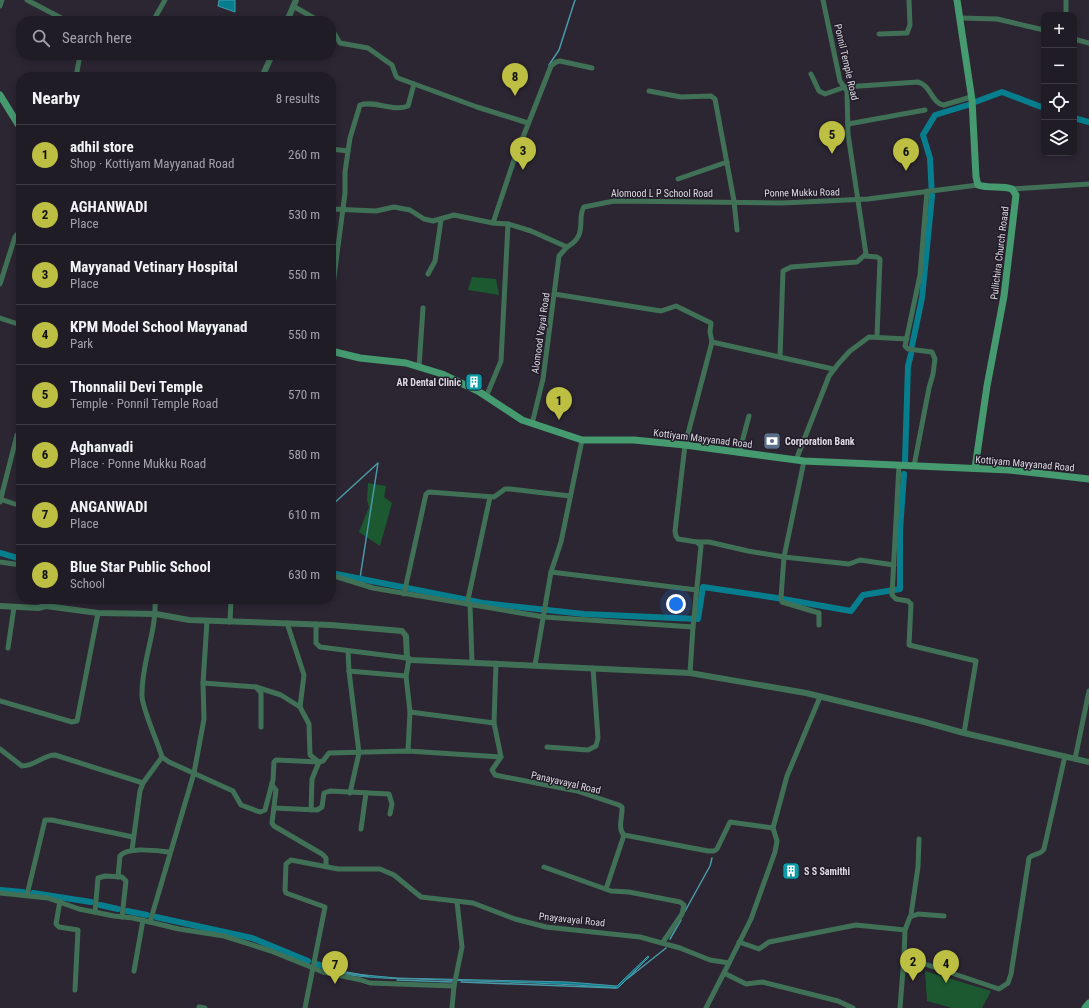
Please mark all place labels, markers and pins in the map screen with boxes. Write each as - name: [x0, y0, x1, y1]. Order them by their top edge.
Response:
- pin: 8: [502, 63, 528, 96]
- pin: 5: [819, 121, 845, 154]
- pin: 3: [510, 137, 536, 170]
- pin: 6: [893, 138, 919, 171]
- building icon: AR Dental Clinic: [464, 372, 484, 392]
- place label: AR Dental Clinic: [396, 377, 461, 388]
- pin: 1: [546, 387, 572, 420]
- bank icon: Corporation Bank: [762, 431, 782, 451]
- place label: Corporation Bank: [785, 436, 855, 447]
- building icon: S S Samithi: [781, 861, 801, 881]
- place label: S S Samithi: [804, 866, 850, 877]
- pin: 2: [900, 948, 926, 981]
- pin: 4: [933, 950, 959, 983]
- pin: 7: [322, 951, 348, 984]

